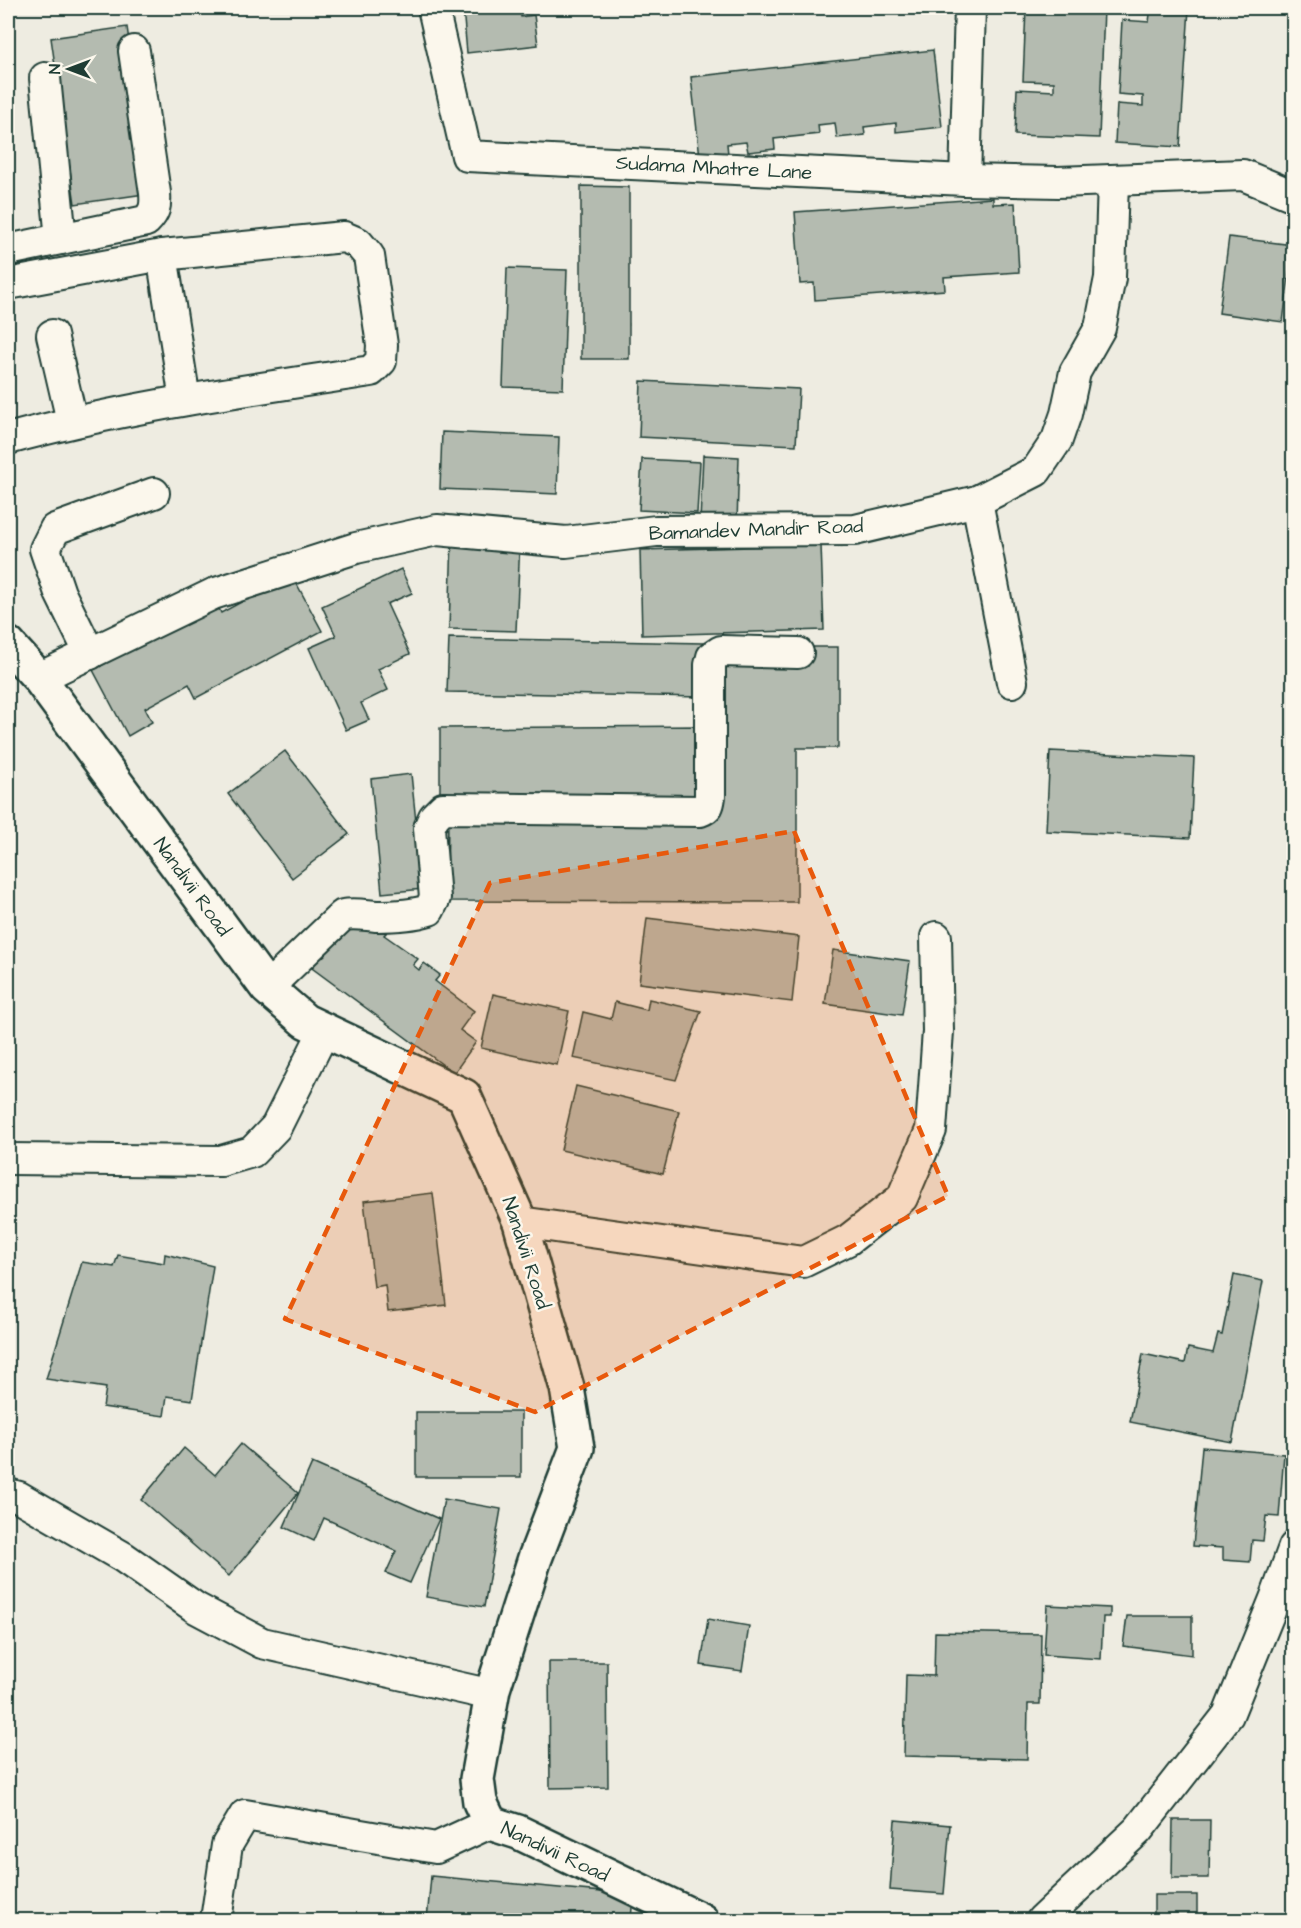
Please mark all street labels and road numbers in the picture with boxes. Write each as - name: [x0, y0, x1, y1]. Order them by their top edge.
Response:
- street label: Sudama Mhatre Lane: [615, 149, 813, 187]
- street label: Bamandev Mandir Road: [648, 512, 864, 548]
- street label: Nandivii Road: [146, 832, 238, 942]
- street label: Nandivii Road: [495, 1193, 557, 1313]
- street label: Nandivii Road: [496, 1815, 614, 1889]

